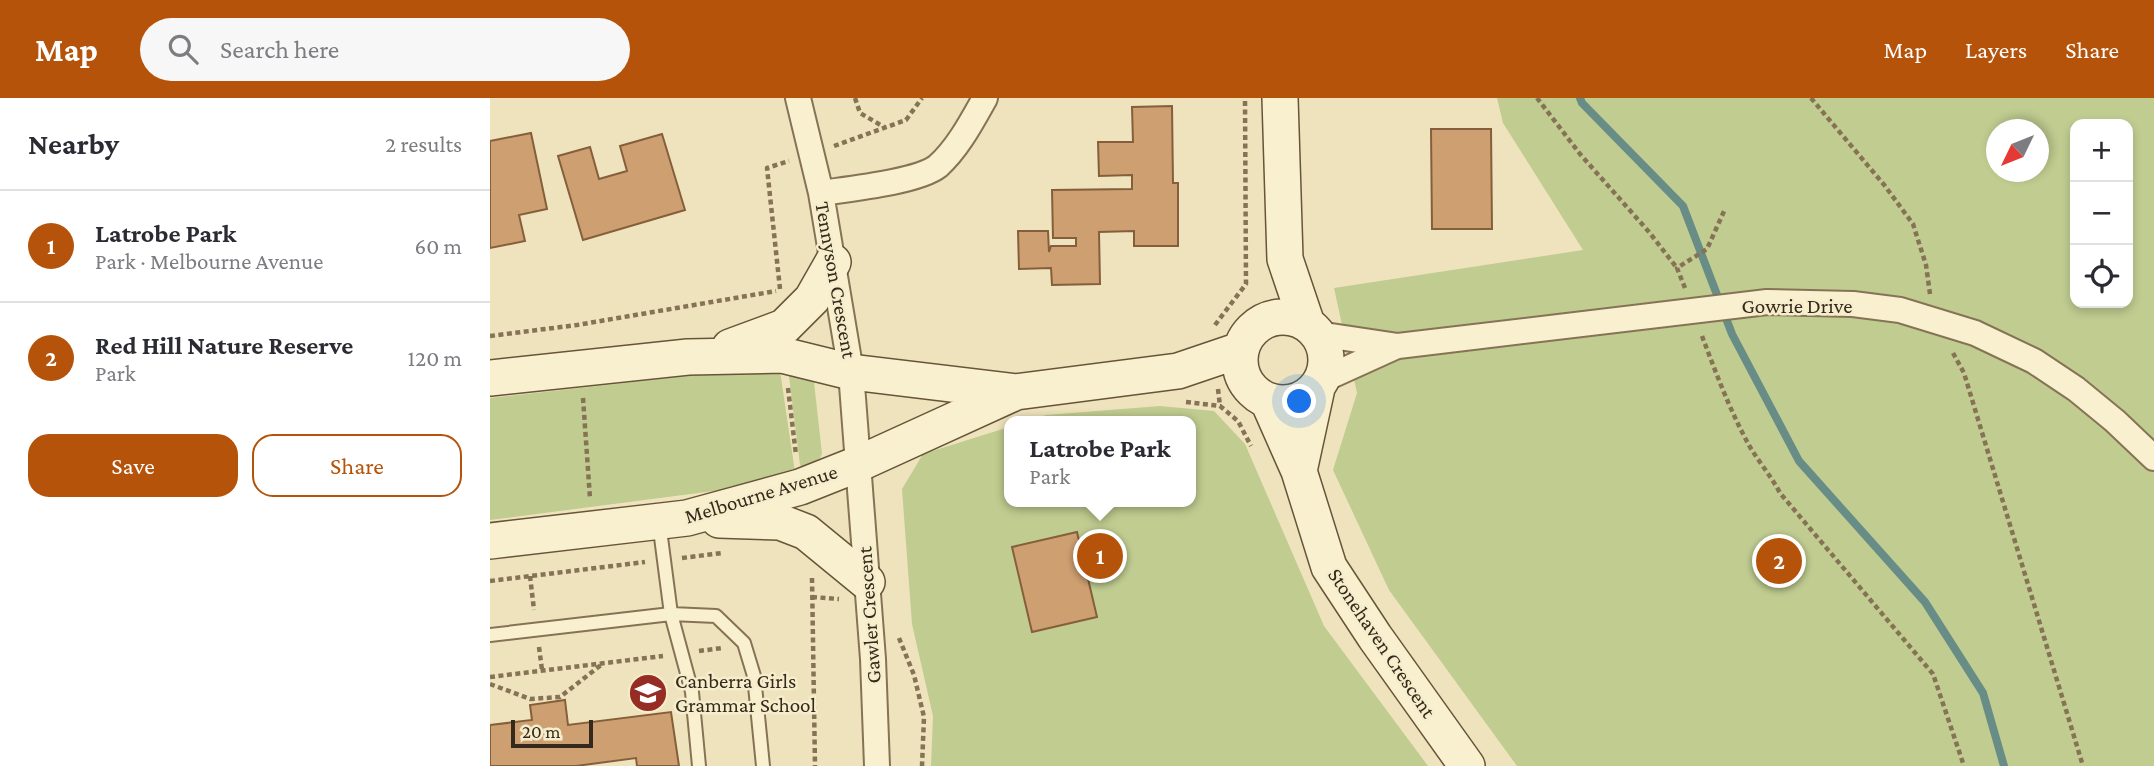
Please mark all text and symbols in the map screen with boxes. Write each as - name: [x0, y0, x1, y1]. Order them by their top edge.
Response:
- search box: [140, 18, 630, 81]
- icon: search: [164, 30, 202, 68]
- text: Map: [35, 31, 98, 68]
- text: Search here: [220, 35, 339, 64]
- text: Map: [1883, 36, 1927, 63]
- text: Layers: [1965, 36, 2027, 63]
- text: Share: [2065, 36, 2119, 63]
- north arrow: [1986, 119, 2049, 182]
- map controls: [2070, 119, 2133, 308]
- button: +: [2070, 119, 2133, 182]
- text: Nearby: [28, 127, 119, 160]
- text: 2 results: [385, 131, 462, 157]
- button: −: [2070, 182, 2133, 245]
- street label: Tennyson Crescent: [810, 200, 862, 361]
- text: Latrobe Park: [95, 219, 236, 248]
- text: 1: [47, 233, 55, 259]
- text: 60 m: [415, 233, 462, 259]
- button: locate: [2070, 245, 2133, 308]
- text: Park · Melbourne Avenue: [95, 248, 323, 274]
- street label: Gowrie Drive: [1742, 294, 1852, 318]
- text: Red Hill Nature Reserve: [95, 331, 353, 360]
- text: 2: [45, 345, 57, 371]
- text: 120 m: [408, 345, 462, 371]
- text: Park: [95, 360, 136, 386]
- your location: [1282, 384, 1316, 418]
- popup: [1004, 416, 1196, 507]
- button: Save: [28, 434, 238, 497]
- button: Share: [252, 434, 462, 497]
- text: Latrobe Park: [1029, 434, 1171, 463]
- street label: Melbourne Avenue: [682, 459, 840, 529]
- text: Park: [1029, 463, 1070, 489]
- pin: 1: [1077, 530, 1123, 582]
- pin: 2: [1756, 535, 1802, 587]
- street label: Gawler Crescent: [852, 545, 886, 684]
- street label: Stonehaven Crescent: [1323, 564, 1442, 723]
- place label: Canberra Girls Grammar School: [675, 669, 816, 717]
- school or university icon: Canberra Girls Grammar School: [627, 672, 669, 714]
- scale bar: [511, 717, 593, 749]
- text: 20 m: [522, 721, 561, 742]

